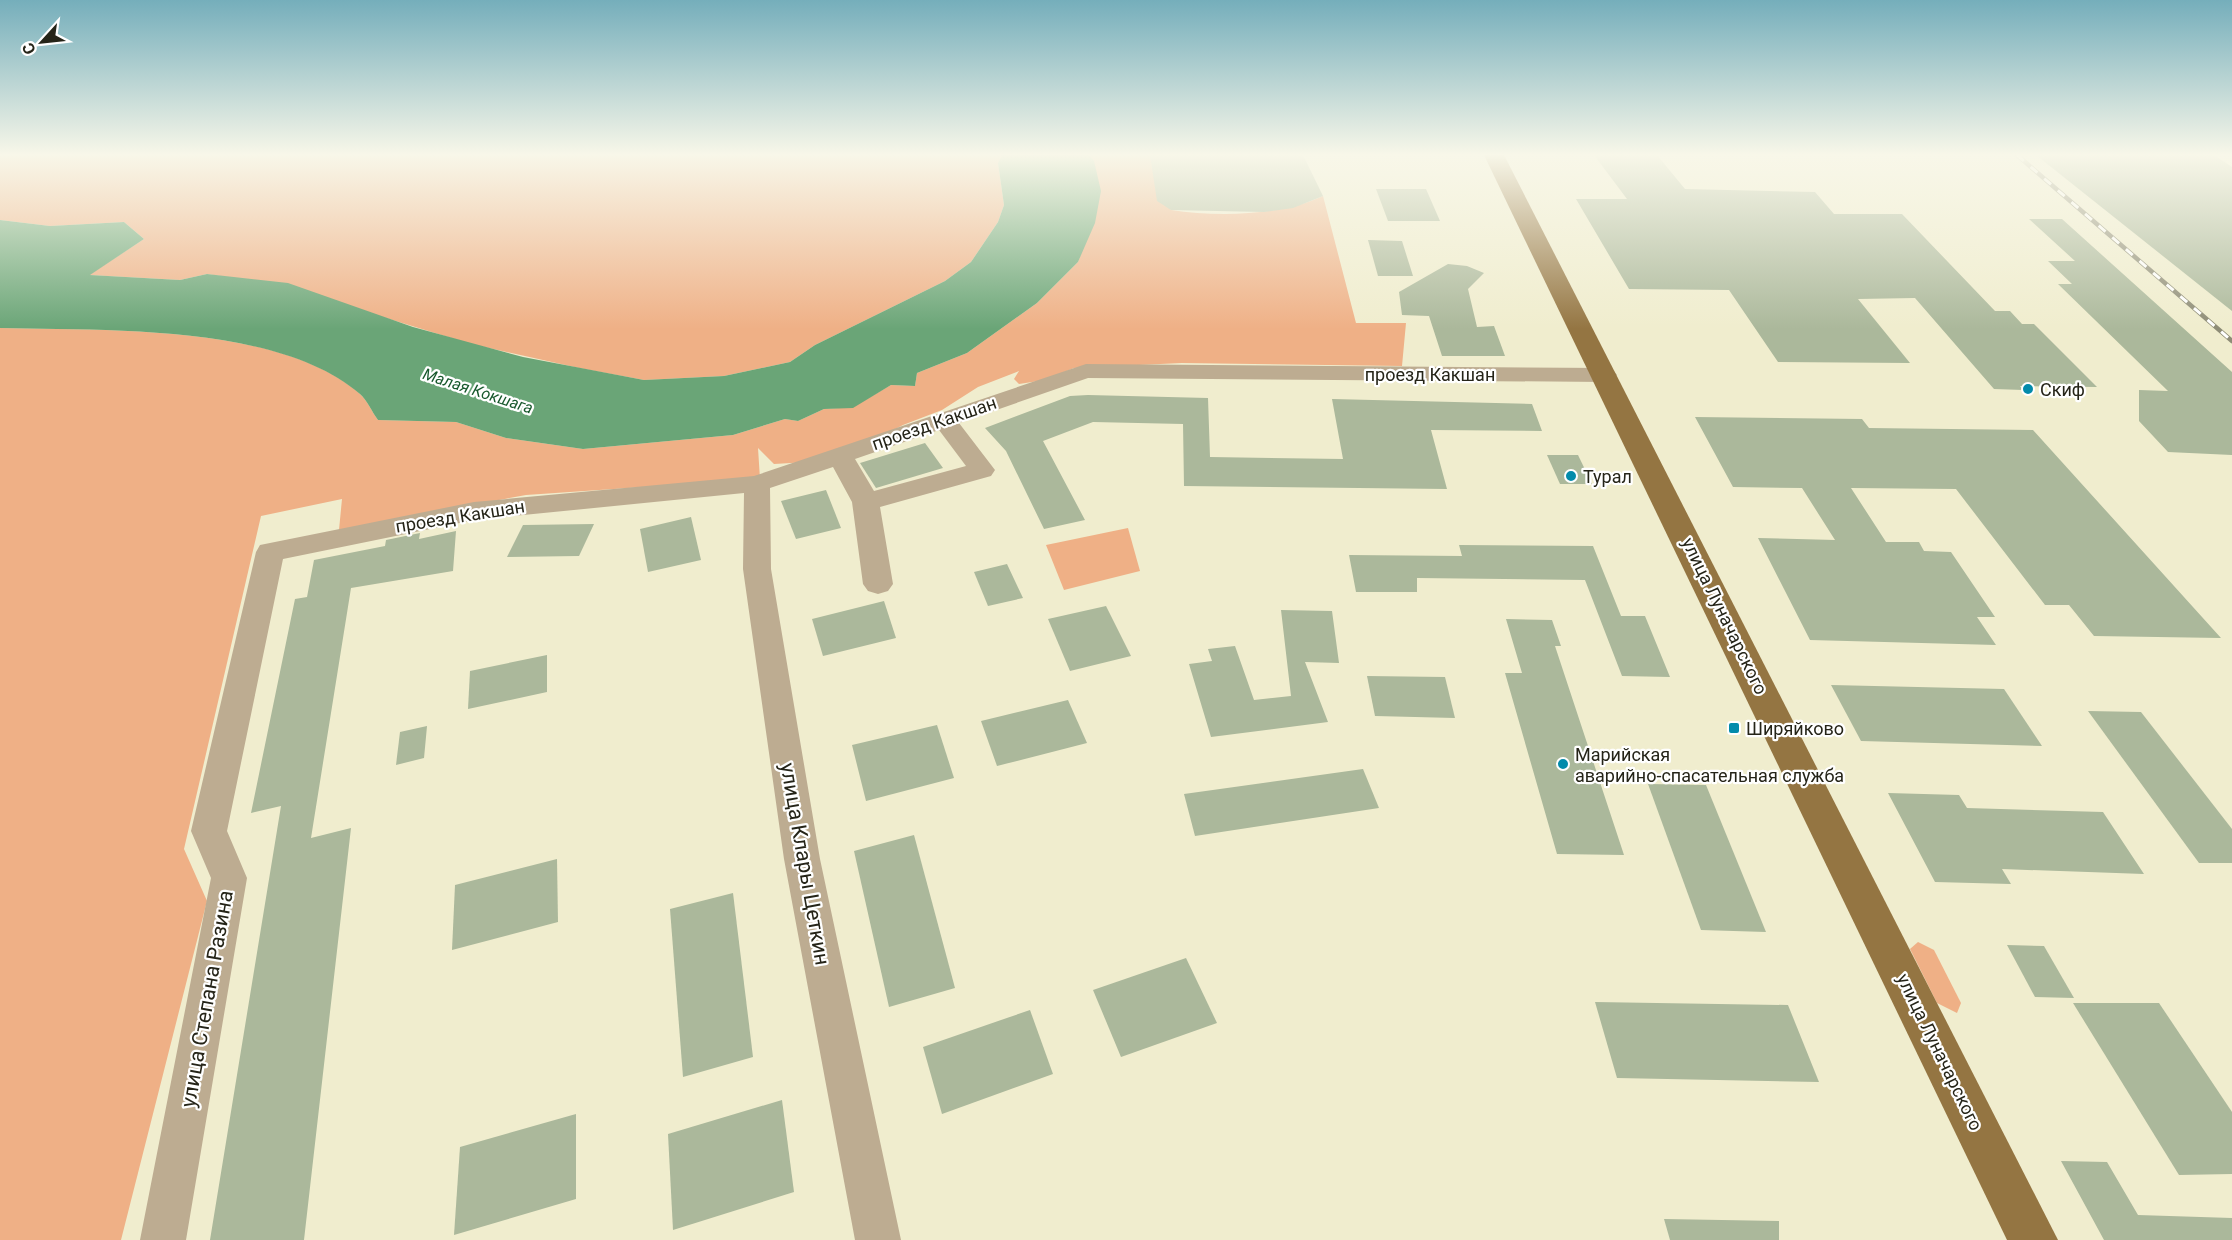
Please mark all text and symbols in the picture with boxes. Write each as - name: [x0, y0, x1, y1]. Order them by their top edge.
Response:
- north arrow: [12, 12, 72, 72]
- text: С: [18, 40, 40, 58]
- water label: Малая Кокшага: [420, 364, 536, 418]
- street label: проезд Какшан: [1365, 364, 1495, 385]
- place label: Скиф: [2040, 379, 2085, 400]
- marker: Скиф: [2021, 382, 2035, 396]
- street label: проезд Какшан: [869, 392, 999, 454]
- place label: Турал: [1583, 466, 1632, 487]
- marker: Турал: [1564, 469, 1578, 483]
- street label: проезд Какшан: [394, 495, 526, 537]
- street label: улица Луначарского: [1678, 534, 1772, 698]
- place label: Ширяйково: [1746, 718, 1844, 739]
- marker: Ширяйково: [1727, 721, 1741, 735]
- place label: Марийская аварийно-спасательная служба: [1575, 744, 1844, 786]
- marker: Марийская аварийно-спасательная служба: [1556, 757, 1570, 771]
- street label: улица Клары Цеткин: [775, 761, 835, 967]
- street label: улица Степана Разина: [176, 889, 238, 1109]
- street label: улица Луначарского: [1893, 970, 1987, 1134]

